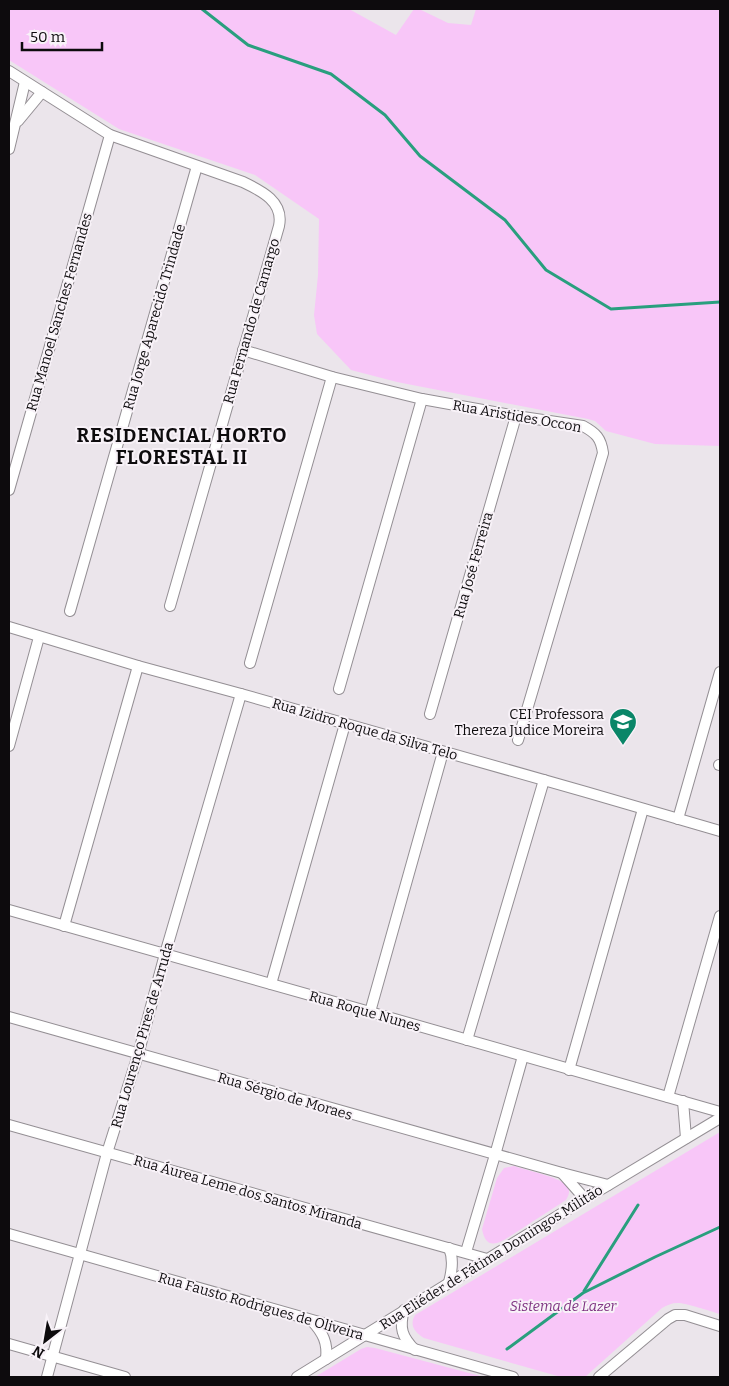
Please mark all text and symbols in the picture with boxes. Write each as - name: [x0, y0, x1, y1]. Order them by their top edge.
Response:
- scale bar: [22, 20, 102, 52]
- text: 50 m: [30, 28, 66, 46]
- street label: Rua Manoel Sanches Fernandes: [23, 211, 96, 413]
- street label: Rua Jorge Aparecido Trindade: [120, 222, 189, 412]
- street label: Rua Fernando de Camargo: [220, 236, 283, 406]
- street label: Rua Aristides Occon: [451, 397, 583, 436]
- district label: RESIDENCIAL HORTO FLORESTAL II: [77, 424, 288, 469]
- street label: Rua José Ferreira: [450, 510, 497, 620]
- street label: Rua Izidro Roque da Silva Telo: [270, 695, 460, 764]
- place label: CEI Professora Thereza Judice Moreira: [455, 706, 604, 739]
- school or university icon: CEI Professora Thereza Judice Moreira: [608, 707, 638, 746]
- street label: Rua Lourenço Pires de Arruda: [108, 940, 177, 1130]
- street label: Rua Roque Nunes: [307, 987, 423, 1036]
- street label: Rua Sérgio de Moraes: [216, 1069, 354, 1124]
- street label: Rua Áurea Leme dos Santos Miranda: [132, 1151, 365, 1233]
- street label: Rua Eliéder de Fátima Domingos Militão: [377, 1181, 606, 1333]
- street label: Rua Fausto Rodrigues de Oliveira: [156, 1269, 366, 1344]
- park label: Sistema de Lazer: [510, 1298, 618, 1315]
- north arrow: [20, 1316, 70, 1366]
- text: N: [29, 1342, 48, 1362]

